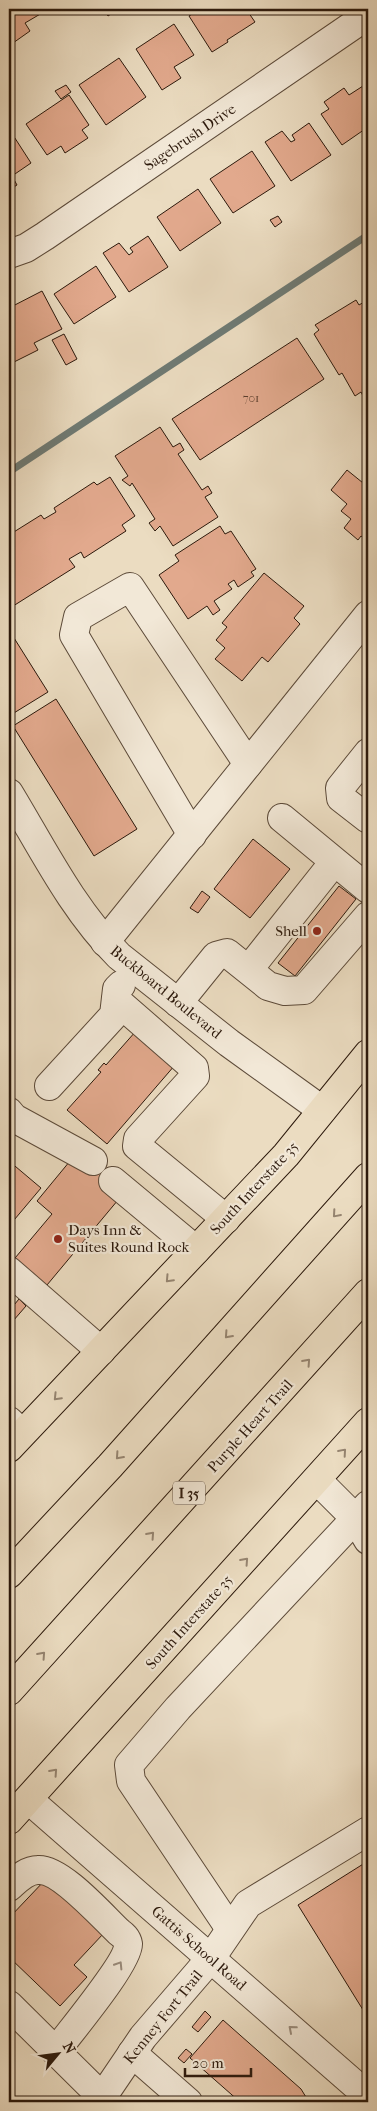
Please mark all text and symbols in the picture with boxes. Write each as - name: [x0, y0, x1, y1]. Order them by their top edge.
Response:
- street label: Sagebrush Drive: [141, 99, 240, 174]
- house number: 701: [243, 391, 259, 405]
- place label: Shell: [275, 922, 307, 940]
- marker: Shell: [311, 925, 323, 937]
- street label: Buckboard Boulevard: [107, 942, 226, 1043]
- street label: South Interstate 35: [206, 1138, 302, 1238]
- one-way arrow: [333, 1208, 342, 1217]
- place label: Days Inn & Suites Round Rock: [68, 1221, 190, 1256]
- marker: Days Inn & Suites Round Rock: [52, 1233, 64, 1245]
- one-way arrow: [166, 1273, 175, 1282]
- one-way arrow: [225, 1330, 234, 1339]
- one-way arrow: [301, 1359, 310, 1368]
- street label: Purple Heart Trail: [203, 1376, 297, 1476]
- one-way arrow: [54, 1391, 63, 1400]
- one-way arrow: [337, 1448, 346, 1457]
- one-way arrow: [116, 1451, 125, 1460]
- road number: I 35: [173, 1482, 205, 1505]
- one-way arrow: [145, 1531, 154, 1540]
- one-way arrow: [239, 1557, 248, 1566]
- street label: South Interstate 35: [142, 1571, 236, 1673]
- one-way arrow: [36, 1652, 45, 1661]
- one-way arrow: [48, 1768, 57, 1777]
- street label: Gattis School Road: [148, 1902, 251, 1995]
- one-way arrow: [112, 1962, 122, 1971]
- street label: Kenney Fort Trail: [120, 1967, 206, 2067]
- one-way arrow: [289, 2026, 298, 2035]
- north arrow: [32, 2028, 82, 2078]
- text: N: [59, 2039, 79, 2057]
- scale bar: [185, 2046, 251, 2078]
- text: 20 m: [192, 2054, 224, 2072]

